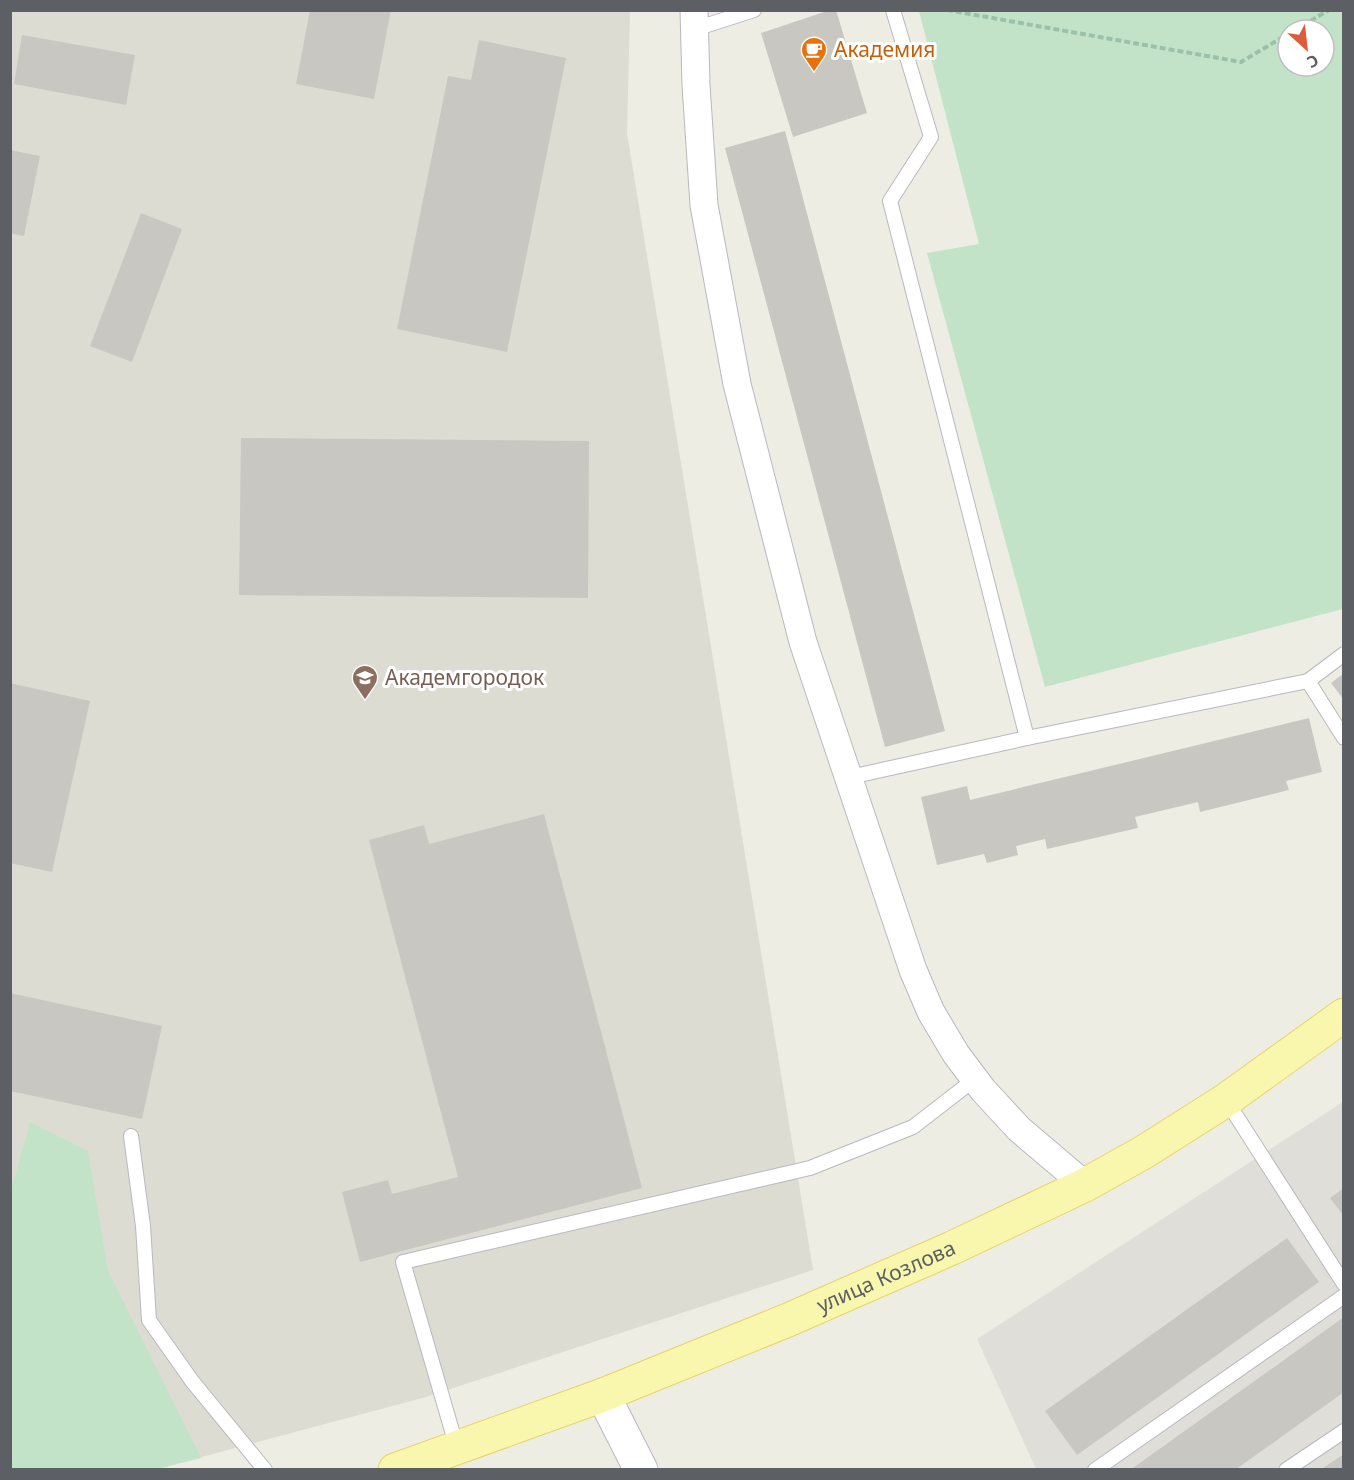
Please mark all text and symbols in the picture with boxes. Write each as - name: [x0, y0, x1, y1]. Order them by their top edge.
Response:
- north arrow: [1276, 18, 1336, 78]
- cafe icon: Академия: [799, 35, 829, 73]
- place label: Академия: [834, 35, 935, 63]
- text: С: [1303, 49, 1322, 74]
- school or university icon: Академгородок: [350, 663, 380, 701]
- place label: Академгородок: [385, 663, 544, 691]
- street label: улица Козлова: [812, 1233, 960, 1319]

